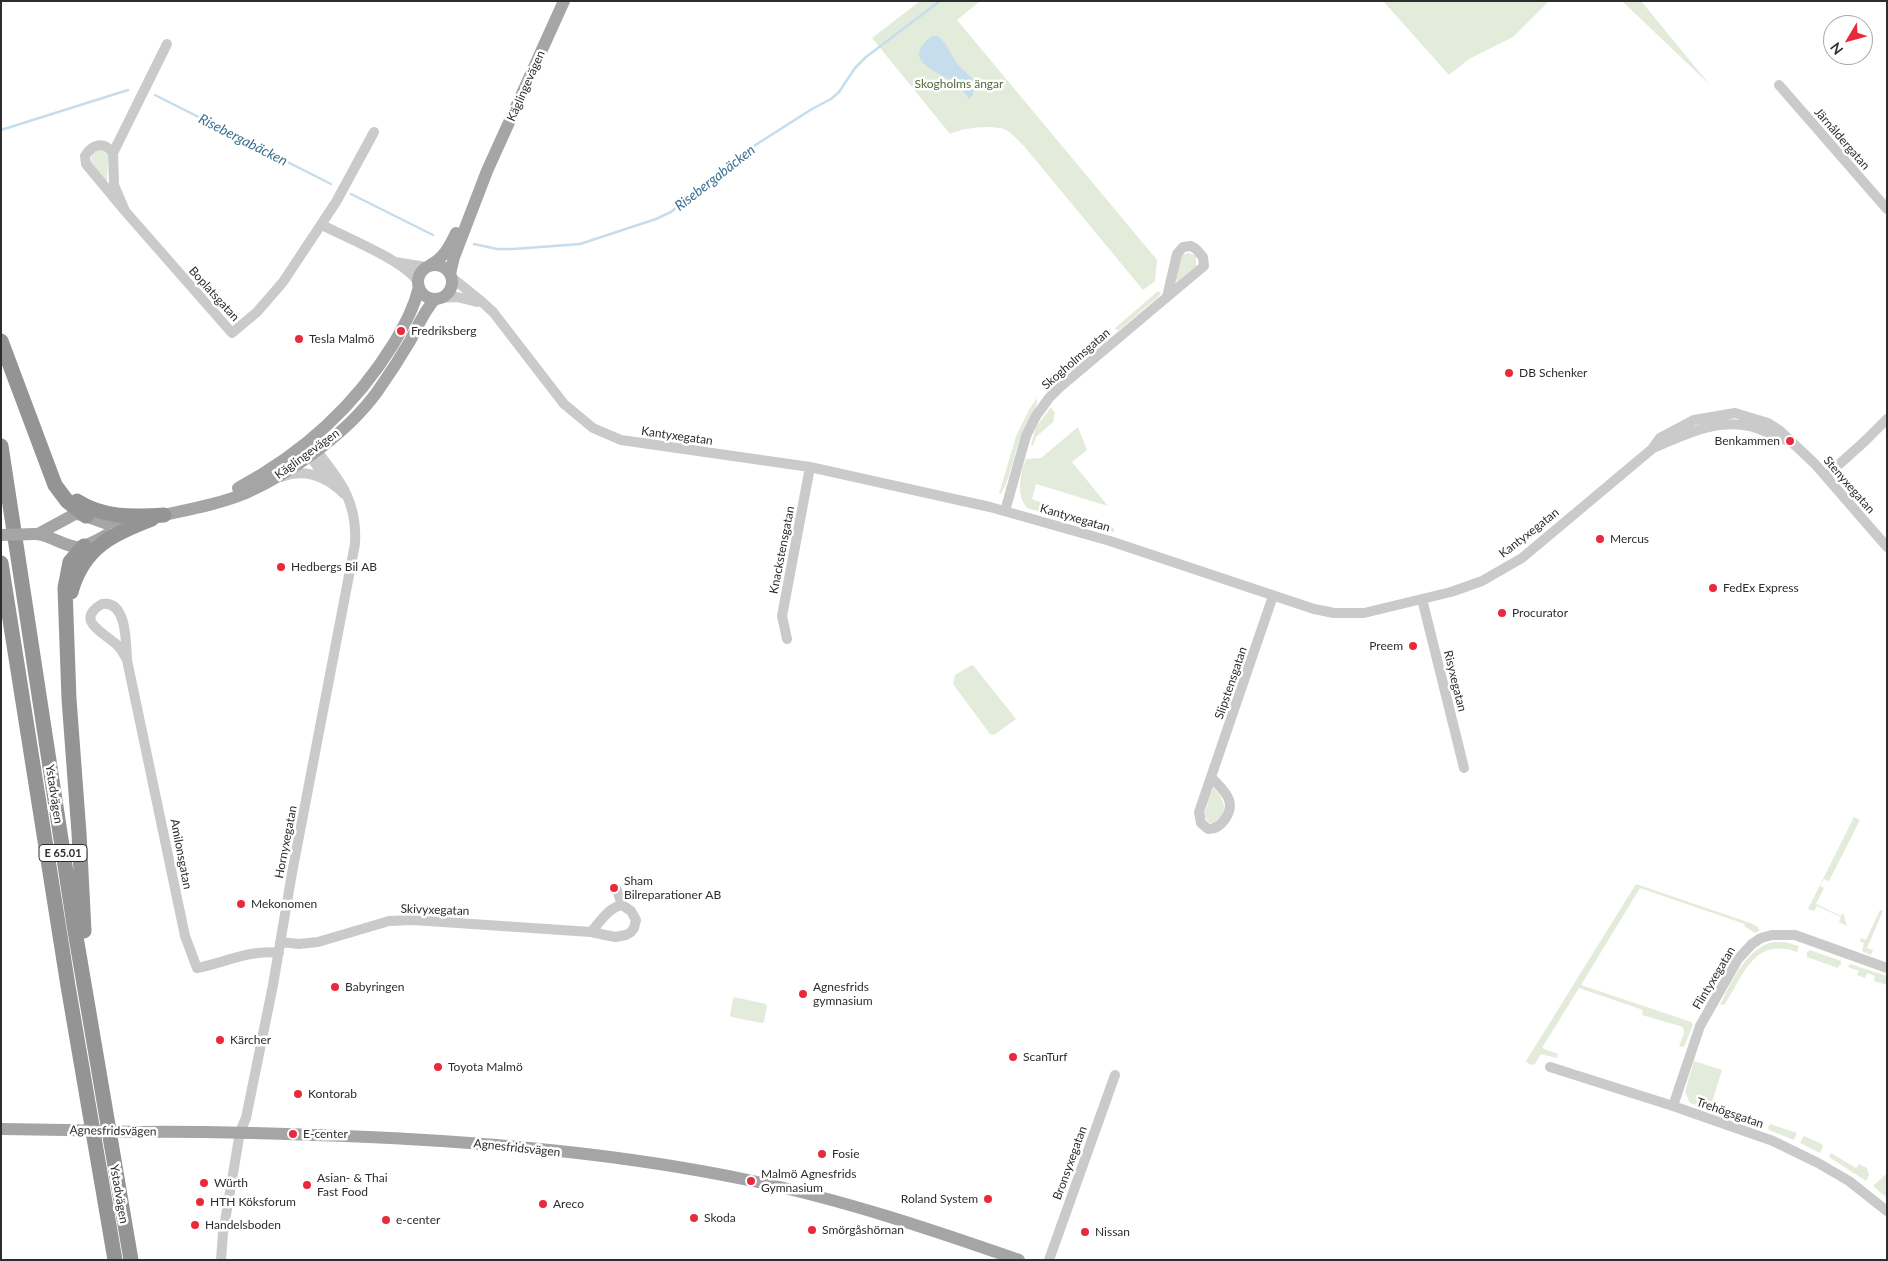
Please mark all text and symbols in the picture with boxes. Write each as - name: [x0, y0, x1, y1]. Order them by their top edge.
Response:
- north arrow: [1823, 15, 1873, 65]
- text: N: [1826, 39, 1846, 58]
- street label: Käglingevägen: [504, 48, 548, 124]
- park label: Skogholms ängar: [915, 77, 1003, 91]
- street label: Järnåldergatan: [1811, 105, 1873, 173]
- water label: Risebergabäcken: [196, 110, 290, 170]
- water label: Risebergabäcken: [671, 141, 759, 215]
- street label: Boplatsgatan: [186, 264, 242, 324]
- place label: Fredriksberg: [411, 324, 477, 338]
- marker: Fredriksberg: [395, 325, 407, 337]
- street label: Skogholmsgatan: [1039, 325, 1113, 393]
- place label: Tesla Malmö: [309, 332, 374, 346]
- marker: Tesla Malmö: [293, 333, 305, 345]
- place label: DB Schenker: [1519, 366, 1587, 380]
- marker: DB Schenker: [1503, 367, 1515, 379]
- street label: Kantyxegatan: [640, 424, 714, 448]
- street label: Käglingevägen: [272, 426, 342, 482]
- place label: Benkammen: [1714, 434, 1780, 448]
- marker: Benkammen: [1784, 435, 1796, 447]
- street label: Stenyxegatan: [1820, 454, 1878, 516]
- street label: Kantyxegatan: [1038, 501, 1112, 535]
- street label: Knackstensgatan: [766, 505, 798, 595]
- street label: Kantyxegatan: [1496, 505, 1562, 561]
- place label: Mercus: [1610, 532, 1649, 546]
- marker: Mercus: [1594, 533, 1606, 545]
- place label: Hedbergs Bil AB: [291, 560, 377, 574]
- marker: Hedbergs Bil AB: [275, 561, 287, 573]
- place label: FedEx Express: [1723, 581, 1799, 595]
- marker: FedEx Express: [1707, 582, 1719, 594]
- place label: Procurator: [1512, 606, 1568, 620]
- marker: Procurator: [1496, 607, 1508, 619]
- place label: Preem: [1369, 639, 1403, 653]
- marker: Preem: [1407, 640, 1419, 652]
- street label: Slipstensgatan: [1212, 645, 1250, 721]
- street label: Risyxegatan: [1440, 649, 1470, 713]
- street label: Ystadvägen: [42, 763, 66, 825]
- street label: Hornyxegatan: [272, 804, 300, 880]
- street label: Amilonsgatan: [167, 818, 195, 890]
- road number: E 65.01: [39, 844, 87, 861]
- place label: Sham Bilreparationer AB: [624, 874, 721, 902]
- marker: Sham Bilreparationer AB: [608, 882, 620, 894]
- place label: Mekonomen: [251, 897, 317, 911]
- marker: Mekonomen: [235, 898, 247, 910]
- street label: Skivyxegatan: [400, 902, 470, 918]
- street label: Flintyxegatan: [1690, 944, 1738, 1012]
- place label: Babyringen: [345, 980, 404, 994]
- place label: Agnesfrids gymnasium: [813, 980, 873, 1008]
- marker: Babyringen: [329, 981, 341, 993]
- marker: Agnesfrids gymnasium: [797, 988, 809, 1000]
- place label: Kärcher: [230, 1033, 271, 1047]
- marker: Kärcher: [214, 1034, 226, 1046]
- place label: ScanTurf: [1023, 1050, 1067, 1064]
- marker: ScanTurf: [1007, 1051, 1019, 1063]
- place label: Toyota Malmö: [448, 1060, 523, 1074]
- marker: Toyota Malmö: [432, 1061, 444, 1073]
- place label: Kontorab: [308, 1087, 357, 1101]
- marker: Kontorab: [292, 1088, 304, 1100]
- street label: Trehögsgatan: [1694, 1095, 1766, 1131]
- street label: Agnesfridsvägen: [69, 1123, 157, 1139]
- street label: Bronsyxegatan: [1050, 1124, 1090, 1202]
- place label: E-center: [303, 1127, 348, 1141]
- marker: E-center: [287, 1128, 299, 1140]
- street label: Agnesfridsvägen: [473, 1136, 561, 1160]
- place label: Fosie: [832, 1147, 859, 1161]
- marker: Fosie: [816, 1148, 828, 1160]
- street label: Ystadvägen: [107, 1163, 131, 1225]
- place label: Malmö Agnesfrids Gymnasium: [761, 1167, 856, 1195]
- place label: Asian- & Thai Fast Food: [317, 1171, 388, 1199]
- marker: Malmö Agnesfrids Gymnasium: [745, 1175, 757, 1187]
- place label: Würth: [214, 1176, 248, 1190]
- marker: Würth: [198, 1177, 210, 1189]
- marker: Asian- & Thai Fast Food: [301, 1179, 313, 1191]
- place label: Roland System: [901, 1192, 978, 1206]
- marker: Roland System: [982, 1193, 994, 1205]
- place label: HTH Köksforum: [210, 1195, 296, 1209]
- marker: HTH Köksforum: [194, 1196, 206, 1208]
- place label: Areco: [553, 1197, 584, 1211]
- marker: Areco: [537, 1198, 549, 1210]
- place label: Skoda: [704, 1211, 736, 1225]
- marker: Skoda: [688, 1212, 700, 1224]
- place label: e-center: [396, 1213, 440, 1227]
- marker: e-center: [380, 1214, 392, 1226]
- place label: Handelsboden: [205, 1218, 281, 1232]
- marker: Handelsboden: [189, 1219, 201, 1231]
- place label: Smörgåshörnan: [822, 1223, 904, 1237]
- marker: Smörgåshörnan: [806, 1224, 818, 1236]
- place label: Nissan: [1095, 1225, 1130, 1239]
- marker: Nissan: [1079, 1226, 1091, 1238]

